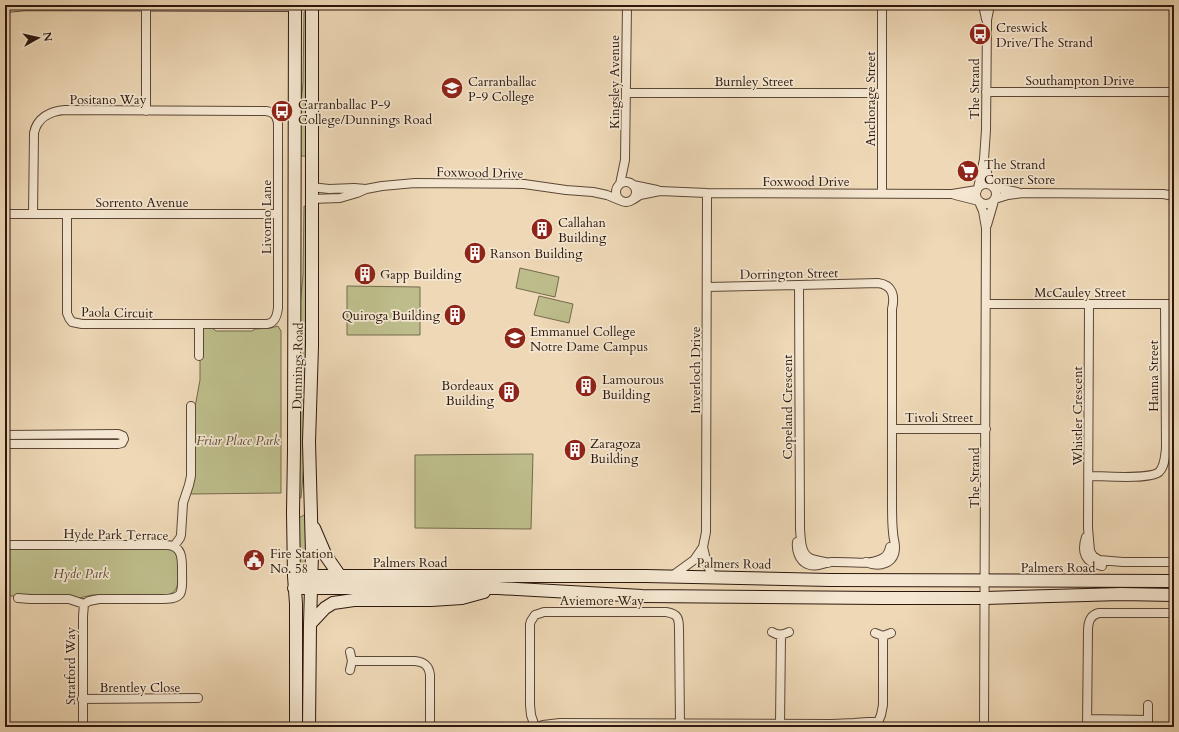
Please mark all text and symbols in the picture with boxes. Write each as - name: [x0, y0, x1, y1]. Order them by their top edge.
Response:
- north arrow: [18, 18, 58, 58]
- place label: Creswick Drive/The Strand: [996, 19, 1093, 52]
- bus stop icon: Creswick Drive/The Strand: [967, 21, 993, 47]
- text: N: [39, 31, 56, 43]
- street label: Kingsley Avenue: [606, 35, 624, 129]
- street label: Anchorage Street: [862, 51, 880, 147]
- street label: The Strand: [966, 58, 984, 120]
- street label: Southampton Drive: [1026, 72, 1135, 90]
- place label: Carranballac P-9 College: [468, 73, 537, 106]
- street label: Burnley Street: [715, 73, 793, 91]
- school or university icon: Carranballac P-9 College: [439, 75, 465, 101]
- street label: Positano Way: [69, 91, 147, 109]
- place label: Carranballac P-9 College/Dunnings Road: [298, 96, 432, 129]
- bus stop icon: Carranballac P-9 College/Dunnings Road: [269, 98, 295, 124]
- place label: The Strand Corner Store: [984, 156, 1056, 189]
- supermarket icon: The Strand Corner Store: [955, 158, 981, 184]
- street label: Foxwood Drive: [436, 163, 524, 183]
- street label: Foxwood Drive: [762, 173, 850, 191]
- street label: Livorno Lane: [258, 180, 276, 254]
- street label: Sorrento Avenue: [95, 194, 189, 212]
- place label: Callahan Building: [558, 214, 607, 247]
- building icon: Callahan Building: [529, 216, 555, 242]
- building icon: Ranson Building: [462, 240, 488, 266]
- place label: Ranson Building: [490, 245, 583, 263]
- building icon: Gapp Building: [352, 261, 378, 287]
- street label: Dorrington Street: [740, 264, 839, 284]
- place label: Gapp Building: [380, 266, 462, 284]
- street label: McCauley Street: [1034, 284, 1126, 302]
- building icon: Quiroga Building: [442, 302, 468, 328]
- street label: Paola Circuit: [81, 303, 153, 323]
- place label: Quiroga Building: [342, 307, 441, 325]
- street label: Dunnings Road: [288, 322, 308, 410]
- place label: Emmanuel College Notre Dame Campus: [530, 323, 648, 356]
- school or university icon: Emmanuel College Notre Dame Campus: [502, 325, 528, 351]
- street label: Inverloch Drive: [687, 326, 705, 414]
- street label: Hanna Street: [1145, 340, 1163, 412]
- street label: Copeland Crescent: [779, 355, 797, 459]
- street label: Whistler Crescent: [1069, 366, 1087, 467]
- place label: Lamourous Building: [602, 371, 664, 404]
- building icon: Lamourous Building: [573, 373, 599, 399]
- place label: Bordeaux Building: [441, 377, 495, 410]
- building icon: Bordeaux Building: [496, 379, 522, 405]
- street label: Tivoli Street: [905, 409, 973, 427]
- park label: Friar Place Park: [196, 432, 280, 450]
- place label: Zaragoza Building: [590, 435, 641, 468]
- building icon: Zaragoza Building: [562, 437, 588, 463]
- street label: The Strand: [966, 447, 984, 509]
- street label: Hyde Park Terrace: [63, 525, 169, 545]
- place label: Fire Station No. 58: [270, 545, 334, 578]
- public building icon: Fire Station No. 58: [241, 547, 267, 573]
- street label: Palmers Road: [373, 554, 447, 572]
- street label: Palmers Road: [696, 554, 772, 574]
- street label: Palmers Road: [1021, 559, 1095, 577]
- park label: Hyde Park: [53, 565, 109, 583]
- street label: Aviemore Way: [560, 592, 644, 610]
- street label: Stratford Way: [62, 627, 80, 705]
- street label: Brentley Close: [99, 679, 181, 697]

